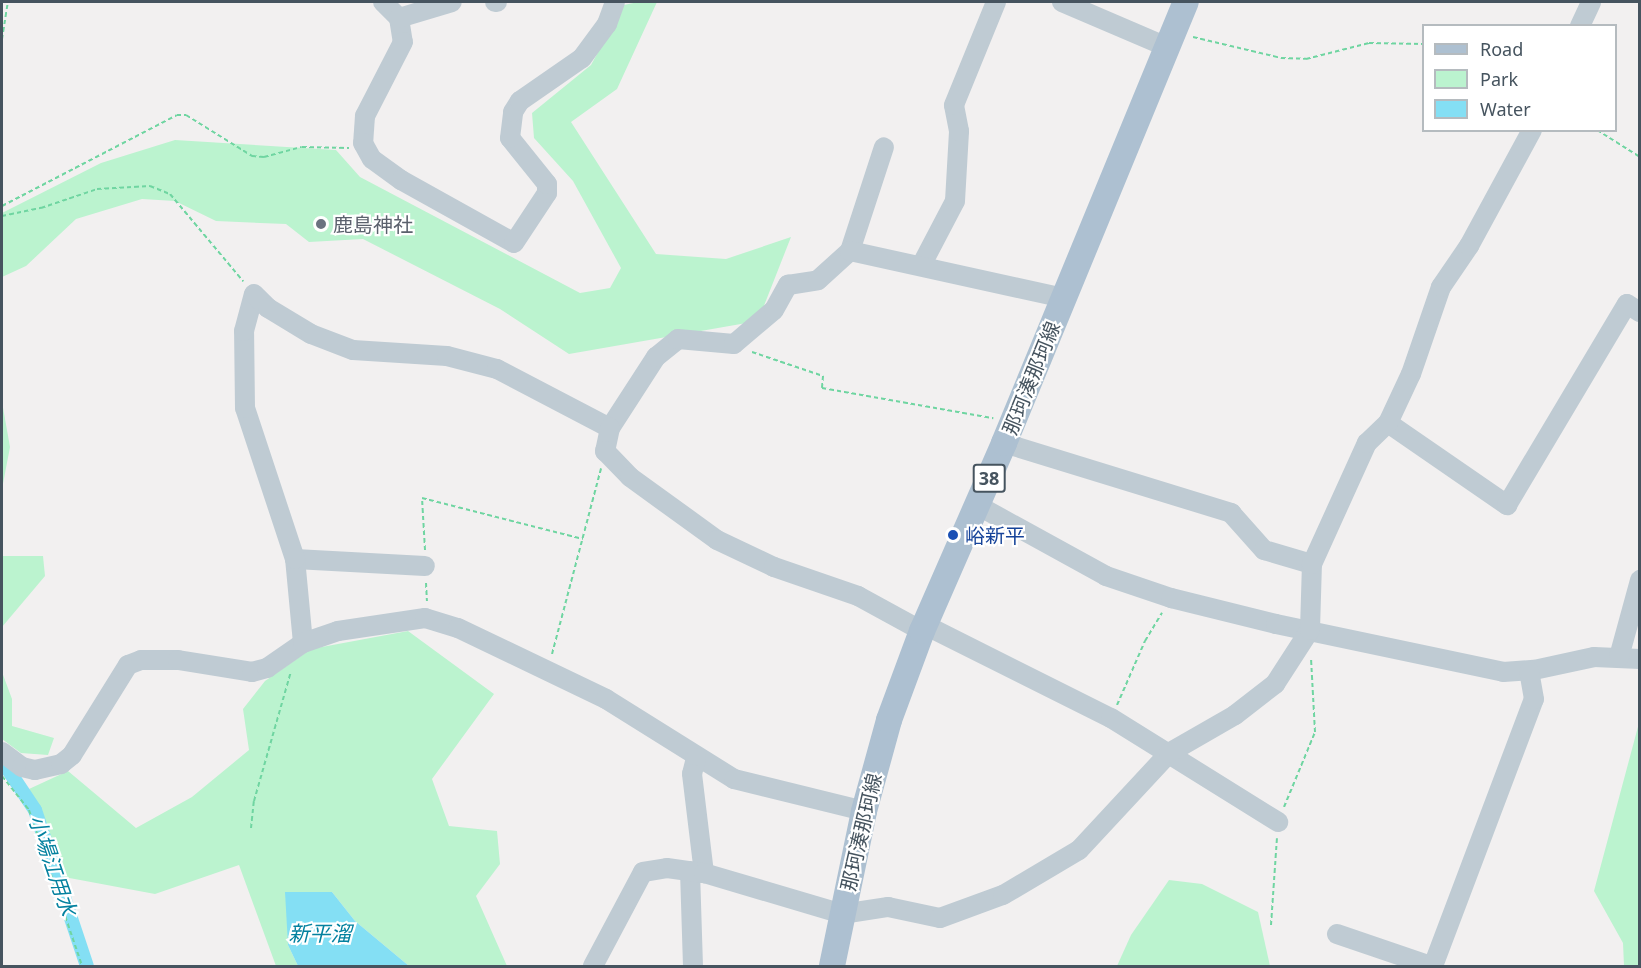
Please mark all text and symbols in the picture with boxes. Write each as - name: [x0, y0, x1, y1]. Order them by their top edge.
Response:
- legend: [1422, 24, 1617, 132]
- text: Road: [1480, 37, 1523, 61]
- text: Park: [1480, 67, 1518, 91]
- text: Water: [1480, 97, 1531, 121]
- place label: 鹿島神社: [333, 212, 413, 236]
- marker: 鹿島神社: [314, 217, 328, 231]
- street label: 那珂湊那珂線: [997, 318, 1065, 438]
- road number: 38: [972, 463, 1006, 493]
- place label: 峪新平: [965, 523, 1025, 547]
- marker: 峪新平: [946, 528, 960, 542]
- street label: 那珂湊那珂線: [836, 771, 886, 893]
- water label: 小場江用水: [24, 811, 82, 919]
- water label: 新平溜: [289, 920, 351, 946]

